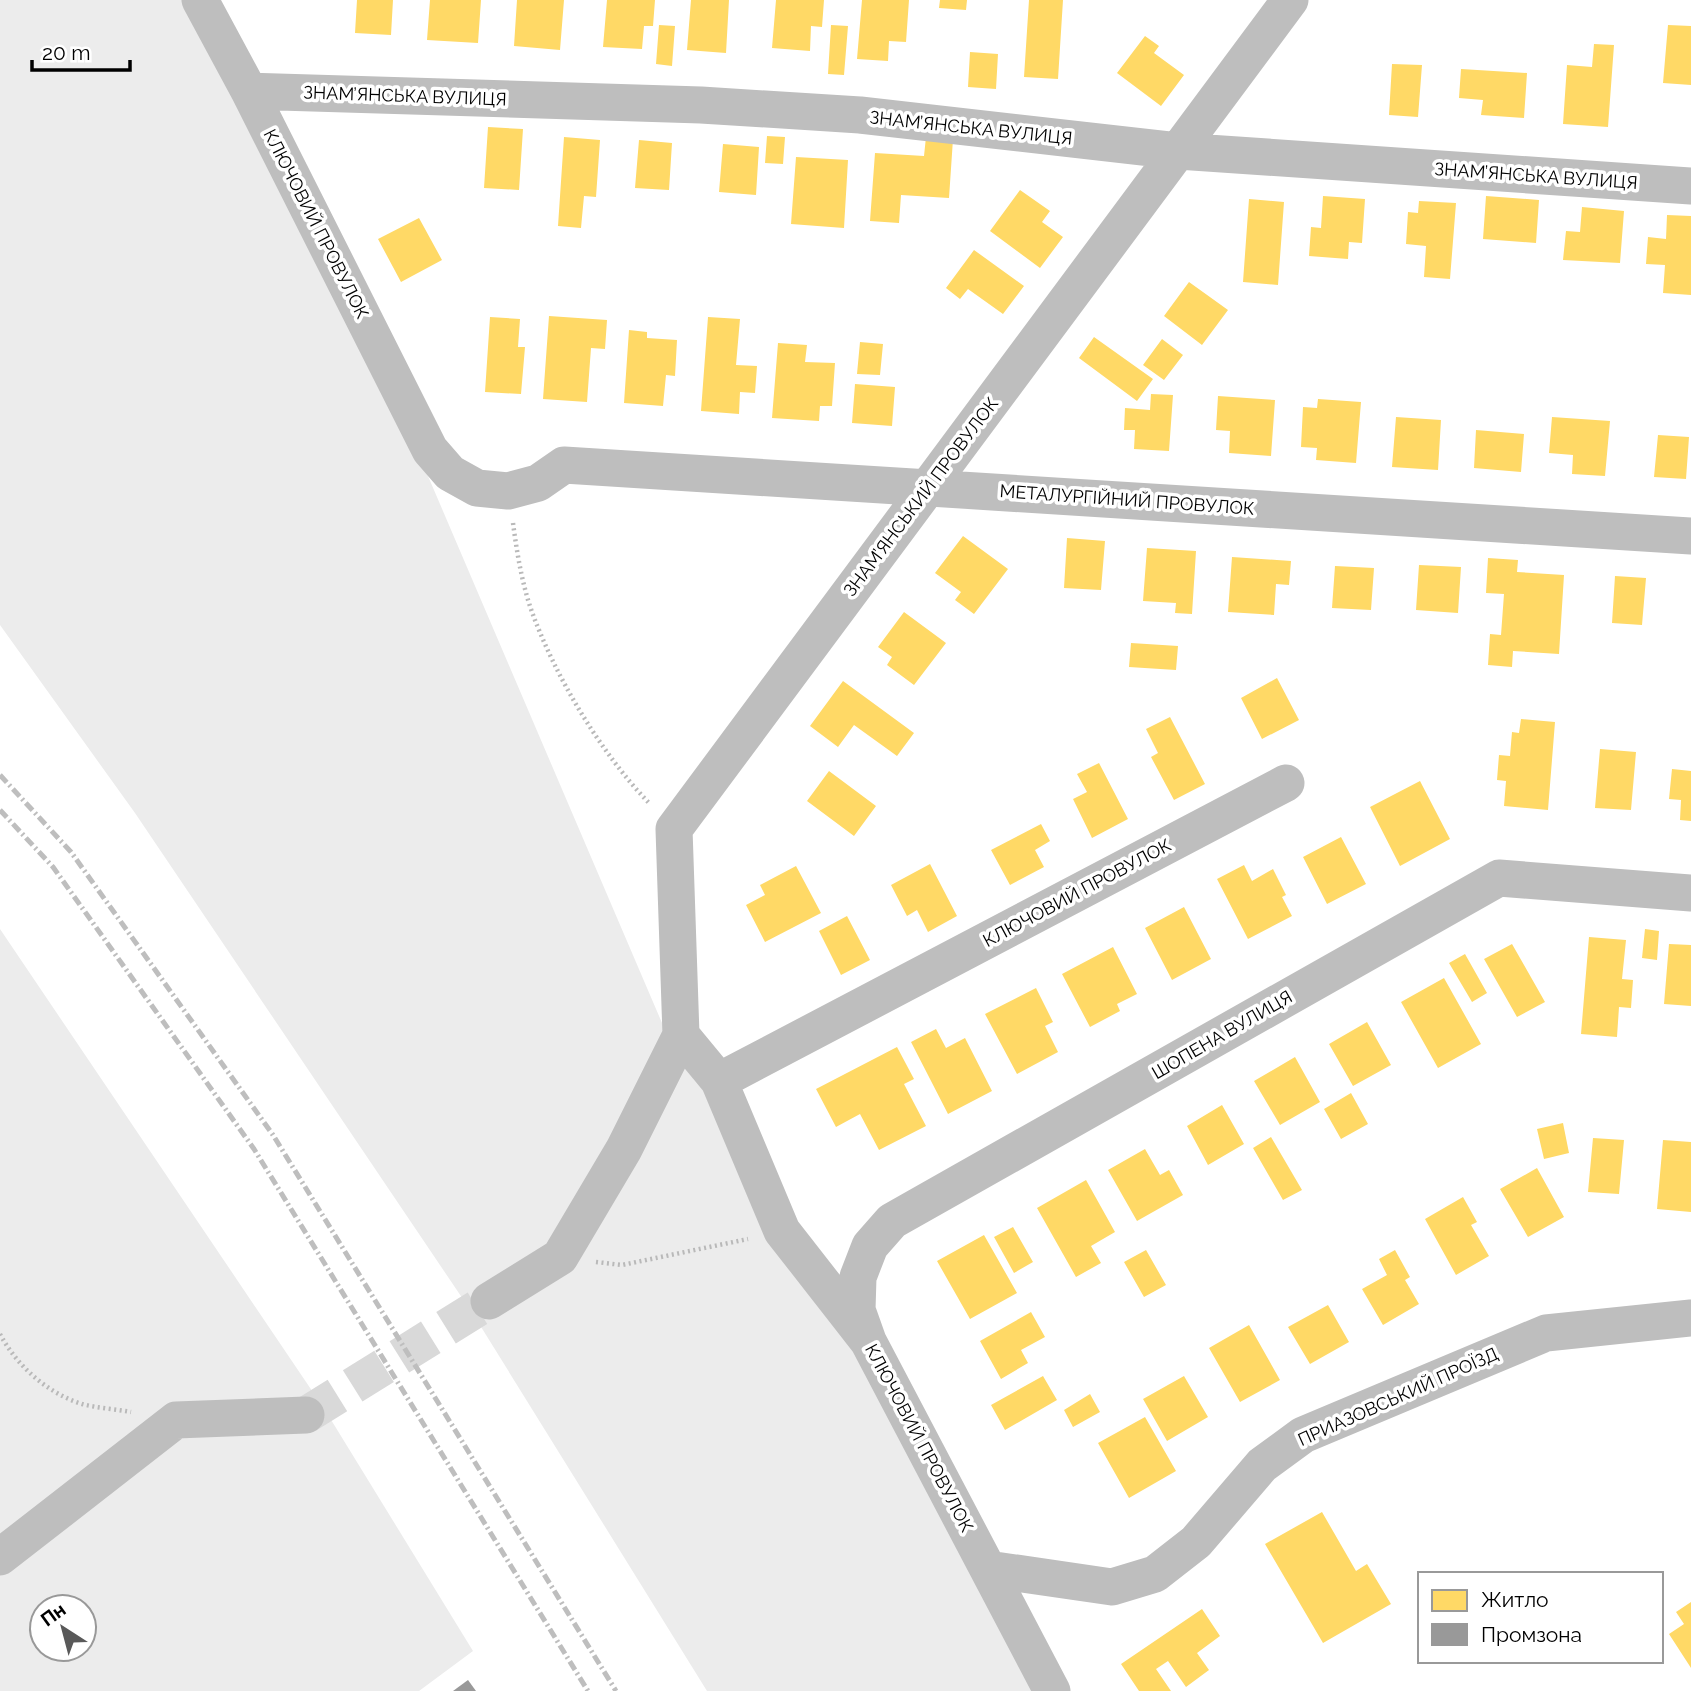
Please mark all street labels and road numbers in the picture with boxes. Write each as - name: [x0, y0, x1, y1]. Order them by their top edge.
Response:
- street label: ЗНАМ’ЯНСЬКА ВУЛИЦЯ: [303, 81, 507, 110]
- street label: ЗНАМ’ЯНСЬКА ВУЛИЦЯ: [869, 106, 1073, 149]
- street label: КЛЮЧОВИЙ ПРОВУЛОК: [259, 126, 373, 322]
- street label: ЗНАМ’ЯНСЬКА ВУЛИЦЯ: [1434, 158, 1638, 193]
- street label: ЗНАМ’ЯНСЬКИЙ ПРОВУЛОК: [839, 393, 1002, 600]
- street label: МЕТАЛУРГІЙНИЙ ПРОВУЛОК: [999, 480, 1255, 519]
- street label: КЛЮЧОВИЙ ПРОВУЛОК: [979, 834, 1174, 951]
- street label: ШОПЕНА ВУЛИЦЯ: [1148, 986, 1296, 1083]
- street label: КЛЮЧОВИЙ ПРОВУЛОК: [861, 1340, 978, 1535]
- street label: ПРИАЗОВСЬКИЙ ПРОЇЗД: [1294, 1343, 1501, 1450]

